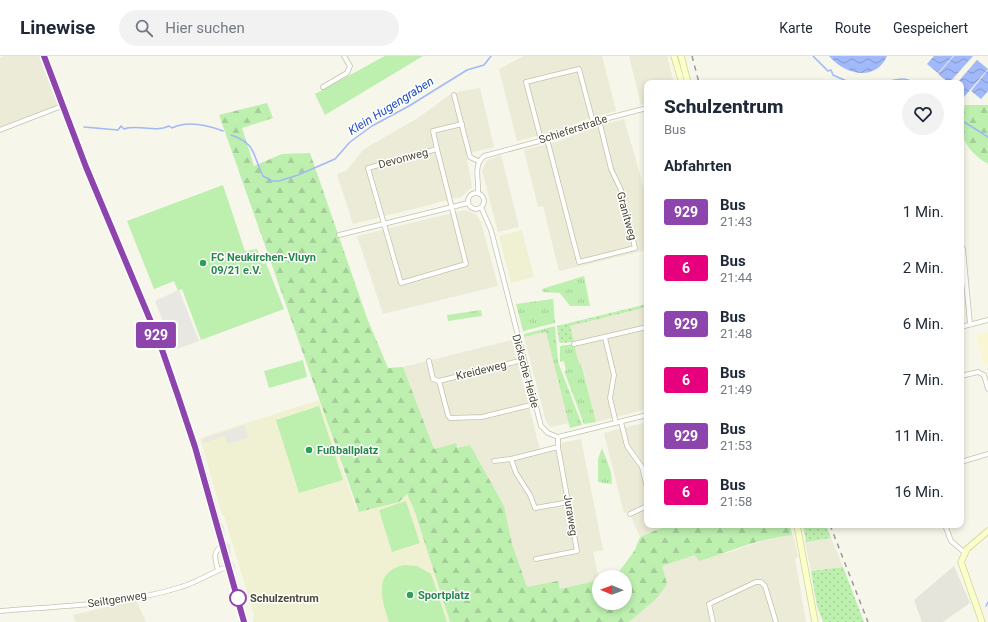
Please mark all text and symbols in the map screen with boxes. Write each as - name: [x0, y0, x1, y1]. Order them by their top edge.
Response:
- search box: [119, 10, 399, 46]
- text: Linewise: [20, 16, 95, 39]
- icon: search: [133, 17, 155, 39]
- text: Hier suchen: [165, 19, 245, 37]
- text: Karte: [779, 20, 813, 36]
- text: Route: [835, 20, 871, 36]
- text: Gespeichert: [893, 20, 968, 36]
- water label: Klein Hugengraben: [346, 74, 436, 138]
- button: heart: [902, 93, 944, 135]
- text: Schulzentrum: [664, 95, 783, 118]
- street label: Schieferstraße: [537, 112, 609, 147]
- text: Bus: [664, 122, 686, 137]
- street label: Devonweg: [377, 146, 429, 171]
- text: Abfahrten: [664, 157, 732, 175]
- street label: Granitweg: [614, 190, 639, 242]
- text: Bus: [720, 196, 746, 214]
- text: 1 Min.: [903, 203, 944, 221]
- text: 929: [674, 204, 698, 220]
- text: 21:43: [720, 214, 752, 229]
- place label: FC Neukirchen-Vluyn 09/21 e.V.: [211, 251, 316, 277]
- text: Bus: [720, 252, 746, 270]
- marker: FC Neukirchen-Vluyn 09/21 e.V.: [198, 258, 208, 268]
- text: 2 Min.: [903, 259, 944, 277]
- text: 6: [682, 260, 690, 276]
- text: 21:44: [720, 270, 752, 285]
- text: Bus: [720, 308, 746, 326]
- text: 6 Min.: [903, 315, 944, 333]
- text: 929: [674, 316, 698, 332]
- line badge: 929: [133, 322, 179, 348]
- text: 21:48: [720, 326, 752, 341]
- text: 929: [144, 327, 168, 343]
- street label: Dicksche Heide: [509, 333, 542, 410]
- street label: Kreideweg: [455, 358, 508, 383]
- text: Bus: [720, 364, 746, 382]
- text: 7 Min.: [903, 371, 944, 389]
- text: 6: [682, 372, 690, 388]
- text: 21:49: [720, 382, 752, 397]
- text: Bus: [720, 420, 746, 438]
- text: 11 Min.: [894, 427, 944, 445]
- text: 929: [674, 428, 698, 444]
- text: 21:53: [720, 438, 752, 453]
- place label: Fußballplatz: [317, 444, 379, 457]
- marker: Fußballplatz: [304, 445, 314, 455]
- text: Bus: [720, 476, 746, 494]
- text: 16 Min.: [894, 483, 944, 501]
- text: 6: [682, 484, 690, 500]
- street label: Juraweg: [561, 493, 580, 537]
- text: 21:58: [720, 494, 752, 509]
- north arrow: [592, 570, 632, 610]
- map controls: [592, 570, 632, 610]
- street label: Seiltgenweg: [87, 588, 148, 611]
- marker: Schulzentrum: [229, 589, 247, 607]
- place label: Sportplatz: [418, 589, 470, 602]
- marker: Sportplatz: [405, 590, 415, 600]
- place label: Schulzentrum: [250, 592, 319, 605]

